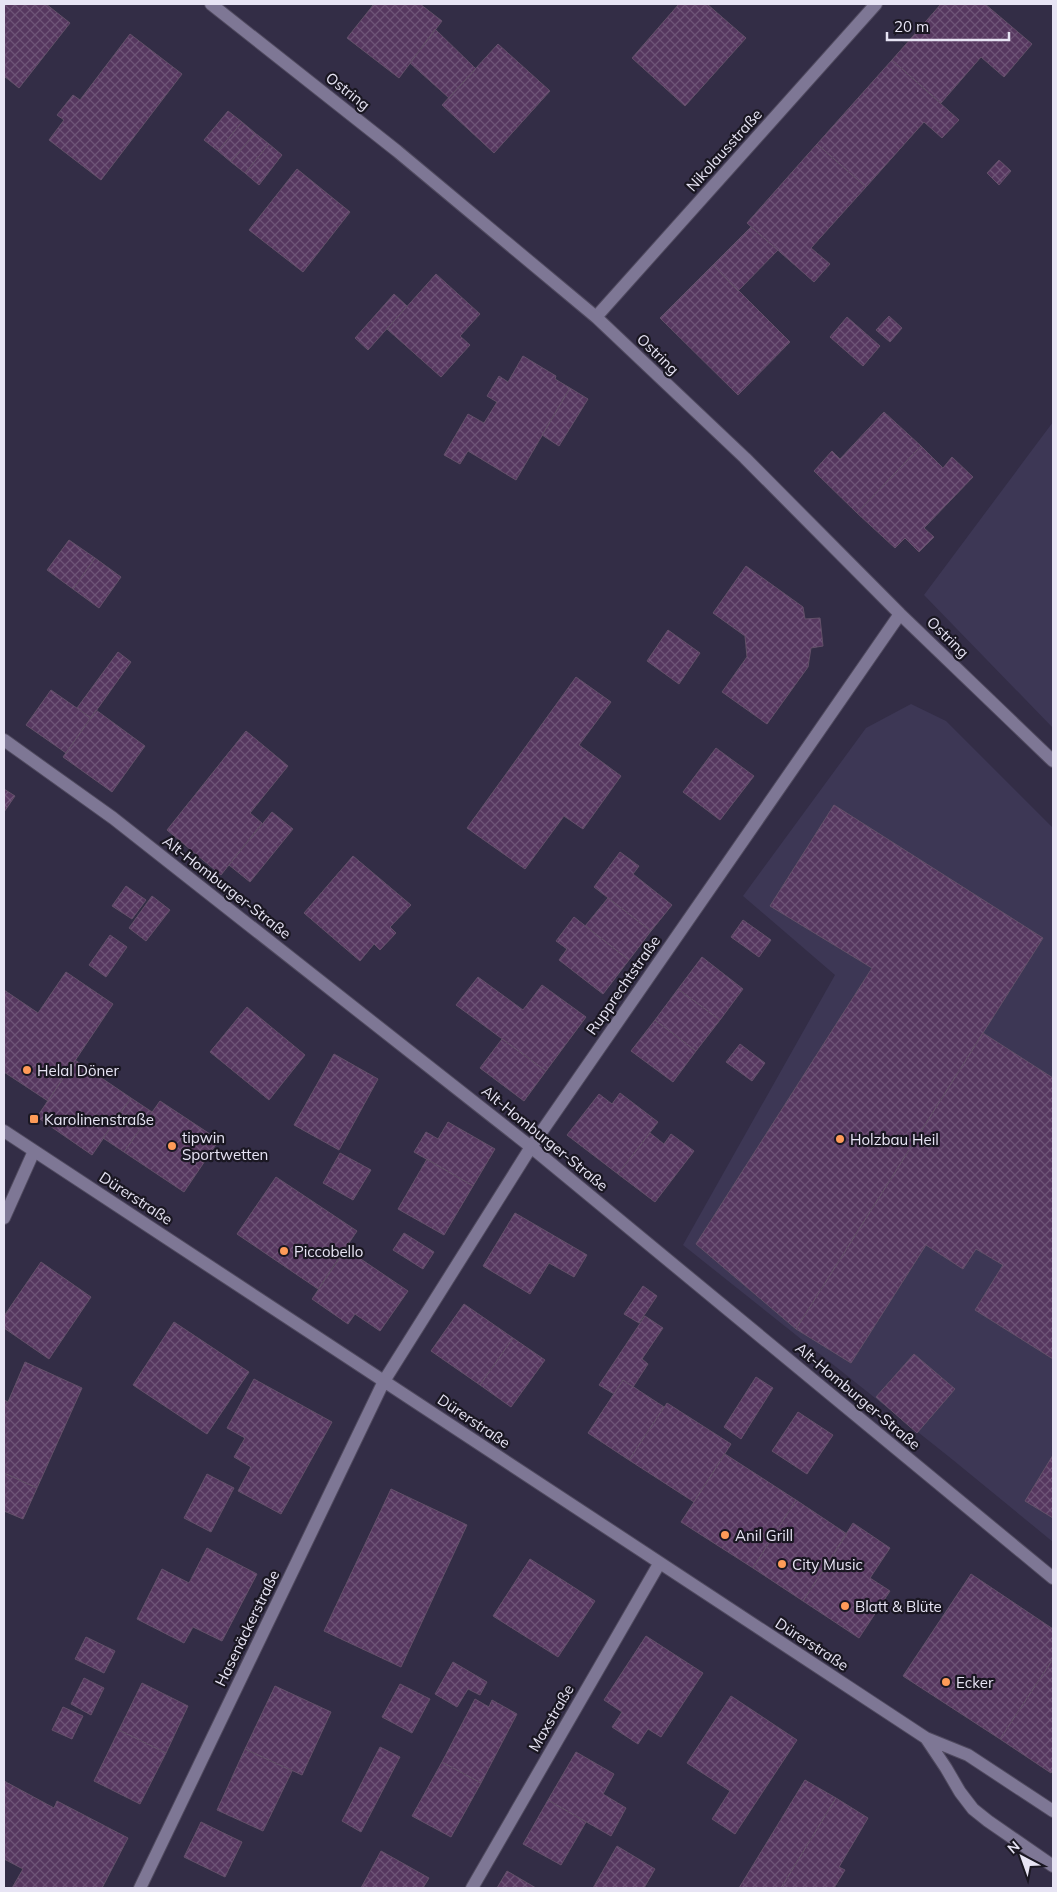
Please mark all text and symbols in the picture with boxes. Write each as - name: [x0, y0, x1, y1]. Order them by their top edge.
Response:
- scale bar: [887, 10, 1010, 42]
- text: 20 m: [894, 17, 929, 36]
- street label: Ostring: [322, 68, 374, 114]
- street label: Nikolausstraße: [682, 105, 766, 195]
- street label: Ostring: [633, 329, 683, 379]
- street label: Ostring: [923, 612, 973, 662]
- street label: Alt-Homburger-Straße: [159, 831, 295, 943]
- street label: Rupprechtstraße: [582, 932, 664, 1038]
- place label: Helal Döner: [37, 1061, 119, 1080]
- marker: Helal Döner: [21, 1064, 33, 1076]
- street label: Alt-Homburger-Straße: [478, 1081, 612, 1195]
- place label: Karolinenstraße: [44, 1110, 154, 1129]
- marker: Karolinenstraße: [28, 1113, 40, 1125]
- place label: tipwin Sportwetten: [182, 1128, 268, 1164]
- place label: Holzbau Heil: [850, 1130, 939, 1149]
- marker: Holzbau Heil: [834, 1133, 846, 1145]
- marker: tipwin Sportwetten: [166, 1140, 178, 1152]
- street label: Dürerstraße: [96, 1167, 176, 1229]
- place label: Piccobello: [294, 1242, 363, 1261]
- marker: Piccobello: [278, 1245, 290, 1257]
- street label: Alt-Homburger-Straße: [792, 1338, 924, 1454]
- street label: Dürerstraße: [434, 1390, 514, 1452]
- place label: Anil Grill: [735, 1526, 793, 1545]
- marker: Anil Grill: [719, 1529, 731, 1541]
- place label: City Music: [792, 1555, 863, 1574]
- marker: City Music: [776, 1558, 788, 1570]
- street label: Hasenäckerstraße: [211, 1567, 283, 1689]
- place label: Blatt & Blüte: [855, 1597, 942, 1616]
- marker: Blatt & Blüte: [839, 1600, 851, 1612]
- street label: Dürerstraße: [772, 1613, 852, 1675]
- place label: Ecker: [956, 1673, 994, 1692]
- marker: Ecker: [940, 1676, 952, 1688]
- street label: Maxstraße: [524, 1681, 578, 1755]
- north arrow: [997, 1832, 1047, 1882]
- text: N: [1004, 1837, 1023, 1857]

